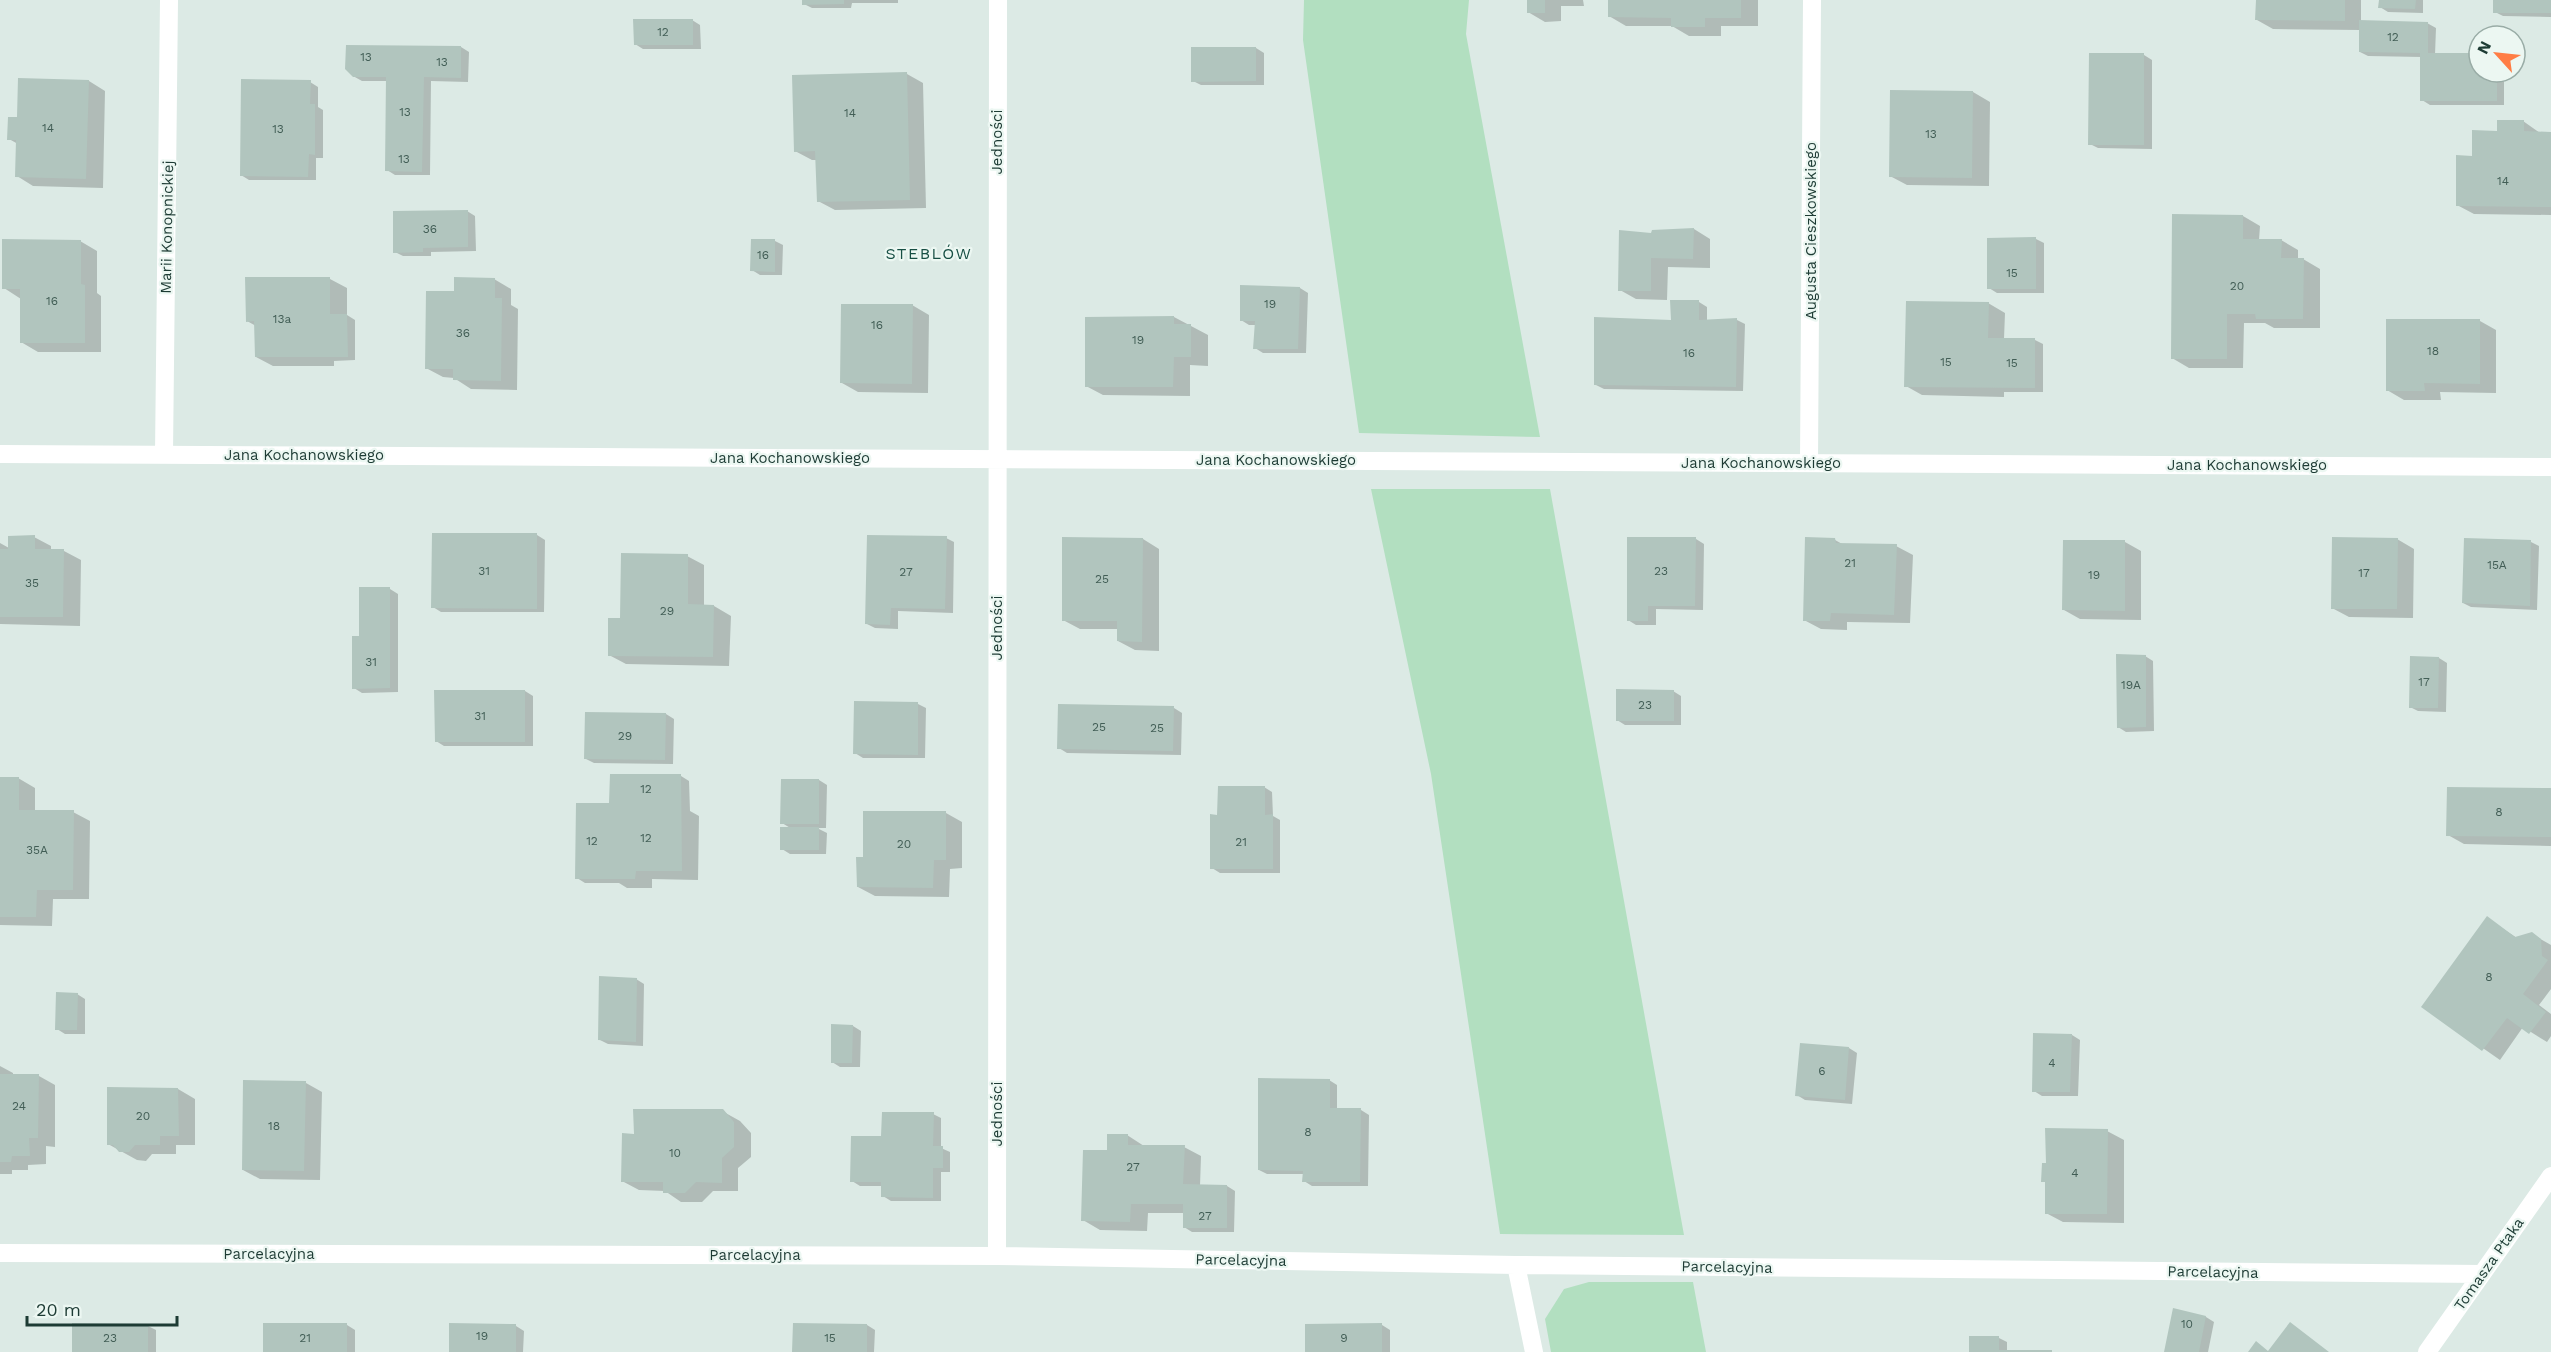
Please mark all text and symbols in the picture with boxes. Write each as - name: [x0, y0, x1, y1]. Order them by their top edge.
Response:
- north arrow: [2467, 24, 2527, 84]
- house number: 12: [657, 25, 669, 39]
- house number: 12: [2387, 30, 2399, 44]
- text: N: [2473, 38, 2495, 57]
- house number: 13: [360, 50, 372, 64]
- house number: 13: [436, 55, 448, 69]
- house number: 13: [399, 105, 411, 119]
- house number: 14: [844, 106, 856, 120]
- street label: Jedności: [988, 109, 1006, 175]
- house number: 14: [42, 121, 54, 135]
- house number: 13: [272, 122, 284, 136]
- house number: 13: [1925, 127, 1937, 141]
- street label: Augusta Cieszkowskiego: [1802, 142, 1820, 320]
- house number: 13: [398, 152, 410, 166]
- street label: Marii Konopnickiej: [157, 160, 177, 294]
- house number: 14: [2497, 174, 2509, 188]
- house number: 36: [423, 222, 437, 236]
- district label: STEBLÓW: [885, 244, 973, 263]
- house number: 16: [757, 248, 769, 262]
- house number: 15: [2006, 266, 2018, 280]
- house number: 20: [2230, 279, 2244, 293]
- house number: 16: [46, 294, 58, 308]
- house number: 19: [1264, 297, 1276, 311]
- house number: 13a: [273, 312, 291, 326]
- house number: 16: [871, 318, 883, 332]
- house number: 36: [456, 326, 470, 340]
- house number: 19: [1132, 333, 1144, 347]
- house number: 18: [2427, 344, 2439, 358]
- house number: 16: [1683, 346, 1695, 360]
- house number: 15: [1940, 355, 1952, 369]
- house number: 15: [2006, 356, 2018, 370]
- street label: Jana Kochanowskiego: [224, 446, 384, 464]
- street label: Jana Kochanowskiego: [710, 449, 870, 467]
- street label: Jana Kochanowskiego: [1196, 451, 1356, 469]
- street label: Jana Kochanowskiego: [1681, 454, 1841, 472]
- street label: Jana Kochanowskiego: [2167, 456, 2327, 474]
- house number: 21: [1844, 556, 1856, 570]
- house number: 15A: [2487, 558, 2507, 572]
- house number: 31: [478, 564, 490, 578]
- house number: 23: [1654, 564, 1668, 578]
- house number: 27: [899, 565, 913, 579]
- house number: 17: [2358, 566, 2370, 580]
- house number: 19: [2088, 568, 2100, 582]
- house number: 25: [1095, 572, 1109, 586]
- house number: 35: [25, 576, 39, 590]
- street label: Jedności: [988, 595, 1006, 661]
- house number: 29: [660, 604, 674, 618]
- house number: 31: [365, 655, 377, 669]
- house number: 17: [2418, 675, 2430, 689]
- house number: 19A: [2121, 678, 2141, 692]
- house number: 23: [1638, 698, 1652, 712]
- house number: 31: [474, 709, 486, 723]
- house number: 25: [1092, 720, 1106, 734]
- house number: 25: [1150, 721, 1164, 735]
- house number: 29: [618, 729, 632, 743]
- house number: 12: [640, 782, 652, 796]
- house number: 8: [2495, 805, 2503, 819]
- house number: 12: [640, 831, 652, 845]
- house number: 12: [586, 834, 598, 848]
- house number: 21: [1235, 835, 1247, 849]
- house number: 20: [897, 837, 911, 851]
- house number: 35A: [26, 843, 48, 857]
- house number: 8: [2485, 970, 2493, 984]
- house number: 4: [2048, 1056, 2056, 1070]
- house number: 6: [1818, 1064, 1826, 1078]
- street label: Jedności: [988, 1081, 1006, 1147]
- house number: 24: [12, 1099, 26, 1113]
- house number: 20: [136, 1109, 150, 1123]
- house number: 18: [268, 1119, 280, 1133]
- house number: 8: [1304, 1125, 1312, 1139]
- house number: 10: [669, 1146, 681, 1160]
- house number: 27: [1126, 1160, 1140, 1174]
- house number: 4: [2071, 1166, 2079, 1180]
- house number: 27: [1198, 1209, 1212, 1223]
- street label: Tomasza Ptaka: [2450, 1214, 2528, 1314]
- street label: Parcelacyjna: [223, 1245, 315, 1263]
- street label: Parcelacyjna: [709, 1246, 801, 1264]
- street label: Parcelacyjna: [1195, 1250, 1287, 1270]
- street label: Parcelacyjna: [1681, 1257, 1773, 1277]
- street label: Parcelacyjna: [2167, 1262, 2259, 1282]
- scale bar: [27, 1289, 177, 1327]
- text: 20 m: [36, 1299, 81, 1320]
- house number: 10: [2181, 1317, 2193, 1331]
- house number: 19: [476, 1329, 488, 1343]
- house number: 23: [103, 1331, 117, 1345]
- house number: 21: [299, 1331, 311, 1345]
- house number: 15: [824, 1331, 836, 1345]
- house number: 9: [1340, 1331, 1348, 1345]

